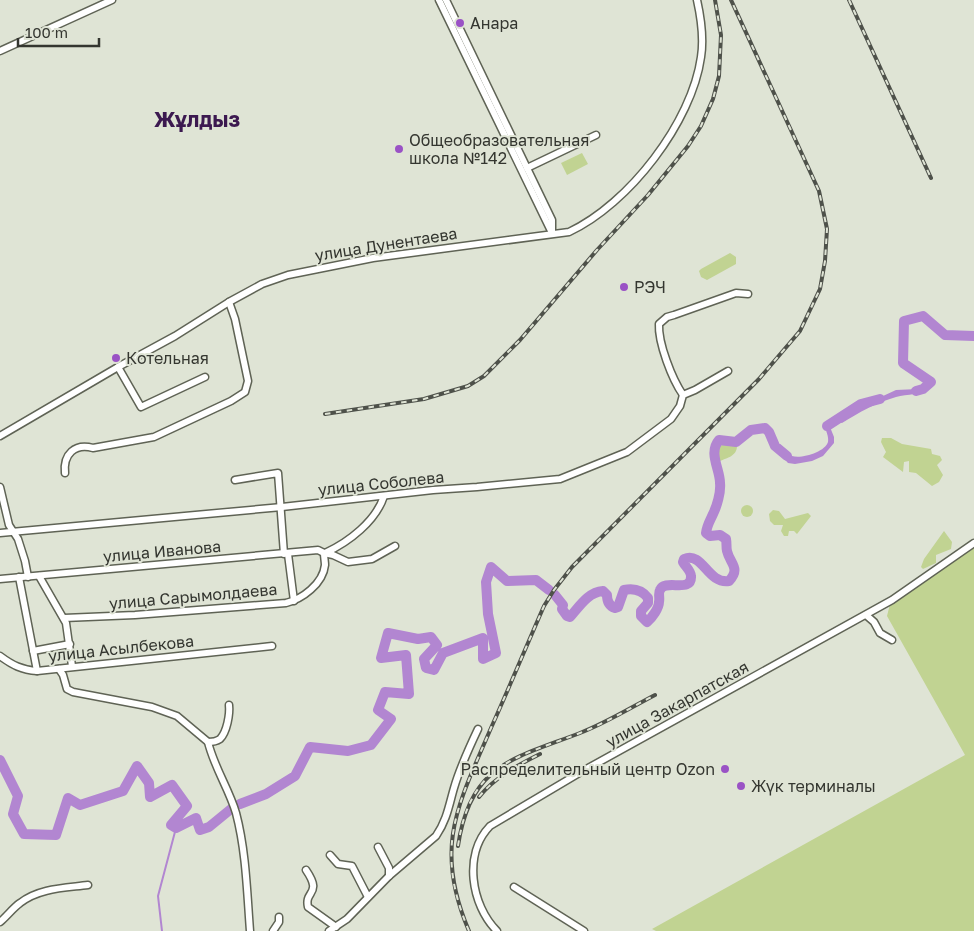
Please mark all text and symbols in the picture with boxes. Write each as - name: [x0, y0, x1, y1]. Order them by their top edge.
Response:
- place label: Анара: [470, 13, 518, 33]
- scale bar: [18, 15, 99, 47]
- marker: Анара: [454, 17, 466, 29]
- text: 100 m: [25, 23, 68, 41]
- district label: Жұлдыз: [154, 106, 240, 132]
- place label: Общеобразовательная школа №142: [409, 130, 589, 168]
- marker: Общеобразовательная школа №142: [393, 143, 405, 155]
- street label: улица Дунентаева: [313, 223, 459, 265]
- place label: РЭЧ: [634, 277, 666, 297]
- marker: РЭЧ: [618, 281, 630, 293]
- place label: Котельная: [126, 348, 209, 368]
- marker: Котельная: [110, 352, 122, 364]
- street label: улица Соболева: [317, 466, 445, 500]
- street label: улица Иванова: [102, 536, 222, 566]
- street label: улица Сарымолдаева: [108, 579, 278, 613]
- street label: улица Асылбекова: [47, 630, 195, 666]
- street label: улица Закарпатская: [602, 656, 752, 752]
- place label: Распределительный центр Ozon: [461, 759, 715, 779]
- marker: Распределительный центр Ozon: [719, 763, 731, 775]
- place label: Жүк терминалы: [751, 776, 876, 796]
- marker: Жүк терминалы: [735, 780, 747, 792]

